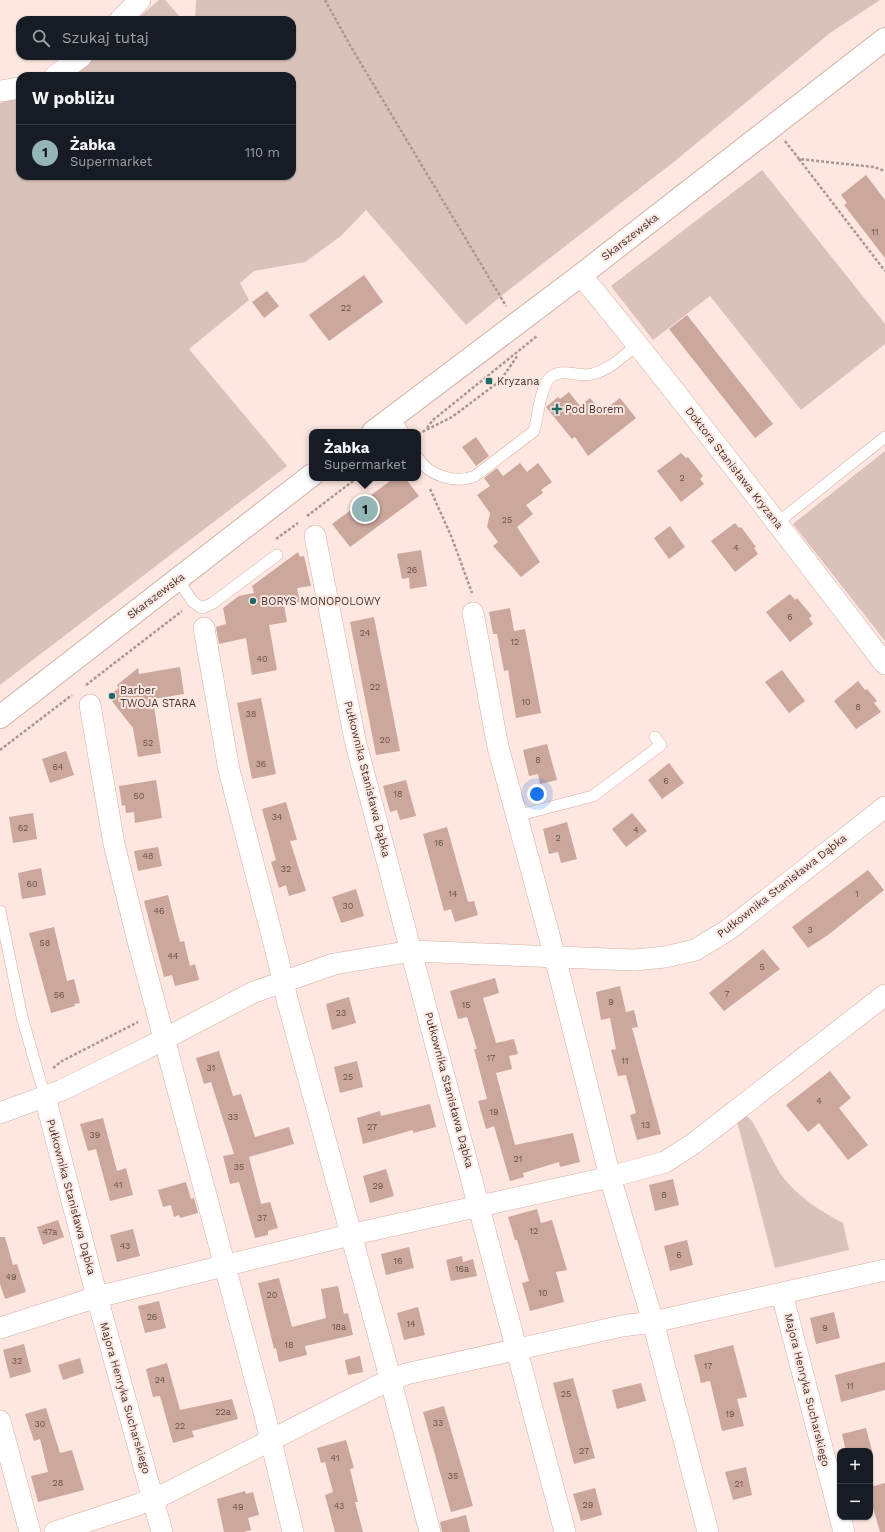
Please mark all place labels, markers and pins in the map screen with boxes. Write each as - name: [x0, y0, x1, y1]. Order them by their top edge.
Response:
- place label: Kryzana: [497, 375, 540, 388]
- marker: Kryzana: [484, 376, 494, 386]
- place label: Pod Borem: [565, 403, 624, 416]
- marker: Pod Borem: [552, 404, 562, 414]
- pin: 1: [352, 494, 378, 524]
- place label: BORYS MONOPOLOWY: [261, 595, 381, 608]
- marker: BORYS MONOPOLOWY: [248, 596, 258, 606]
- place label: Barber TWOJA STARA: [120, 684, 196, 710]
- marker: Barber TWOJA STARA: [107, 691, 117, 701]

